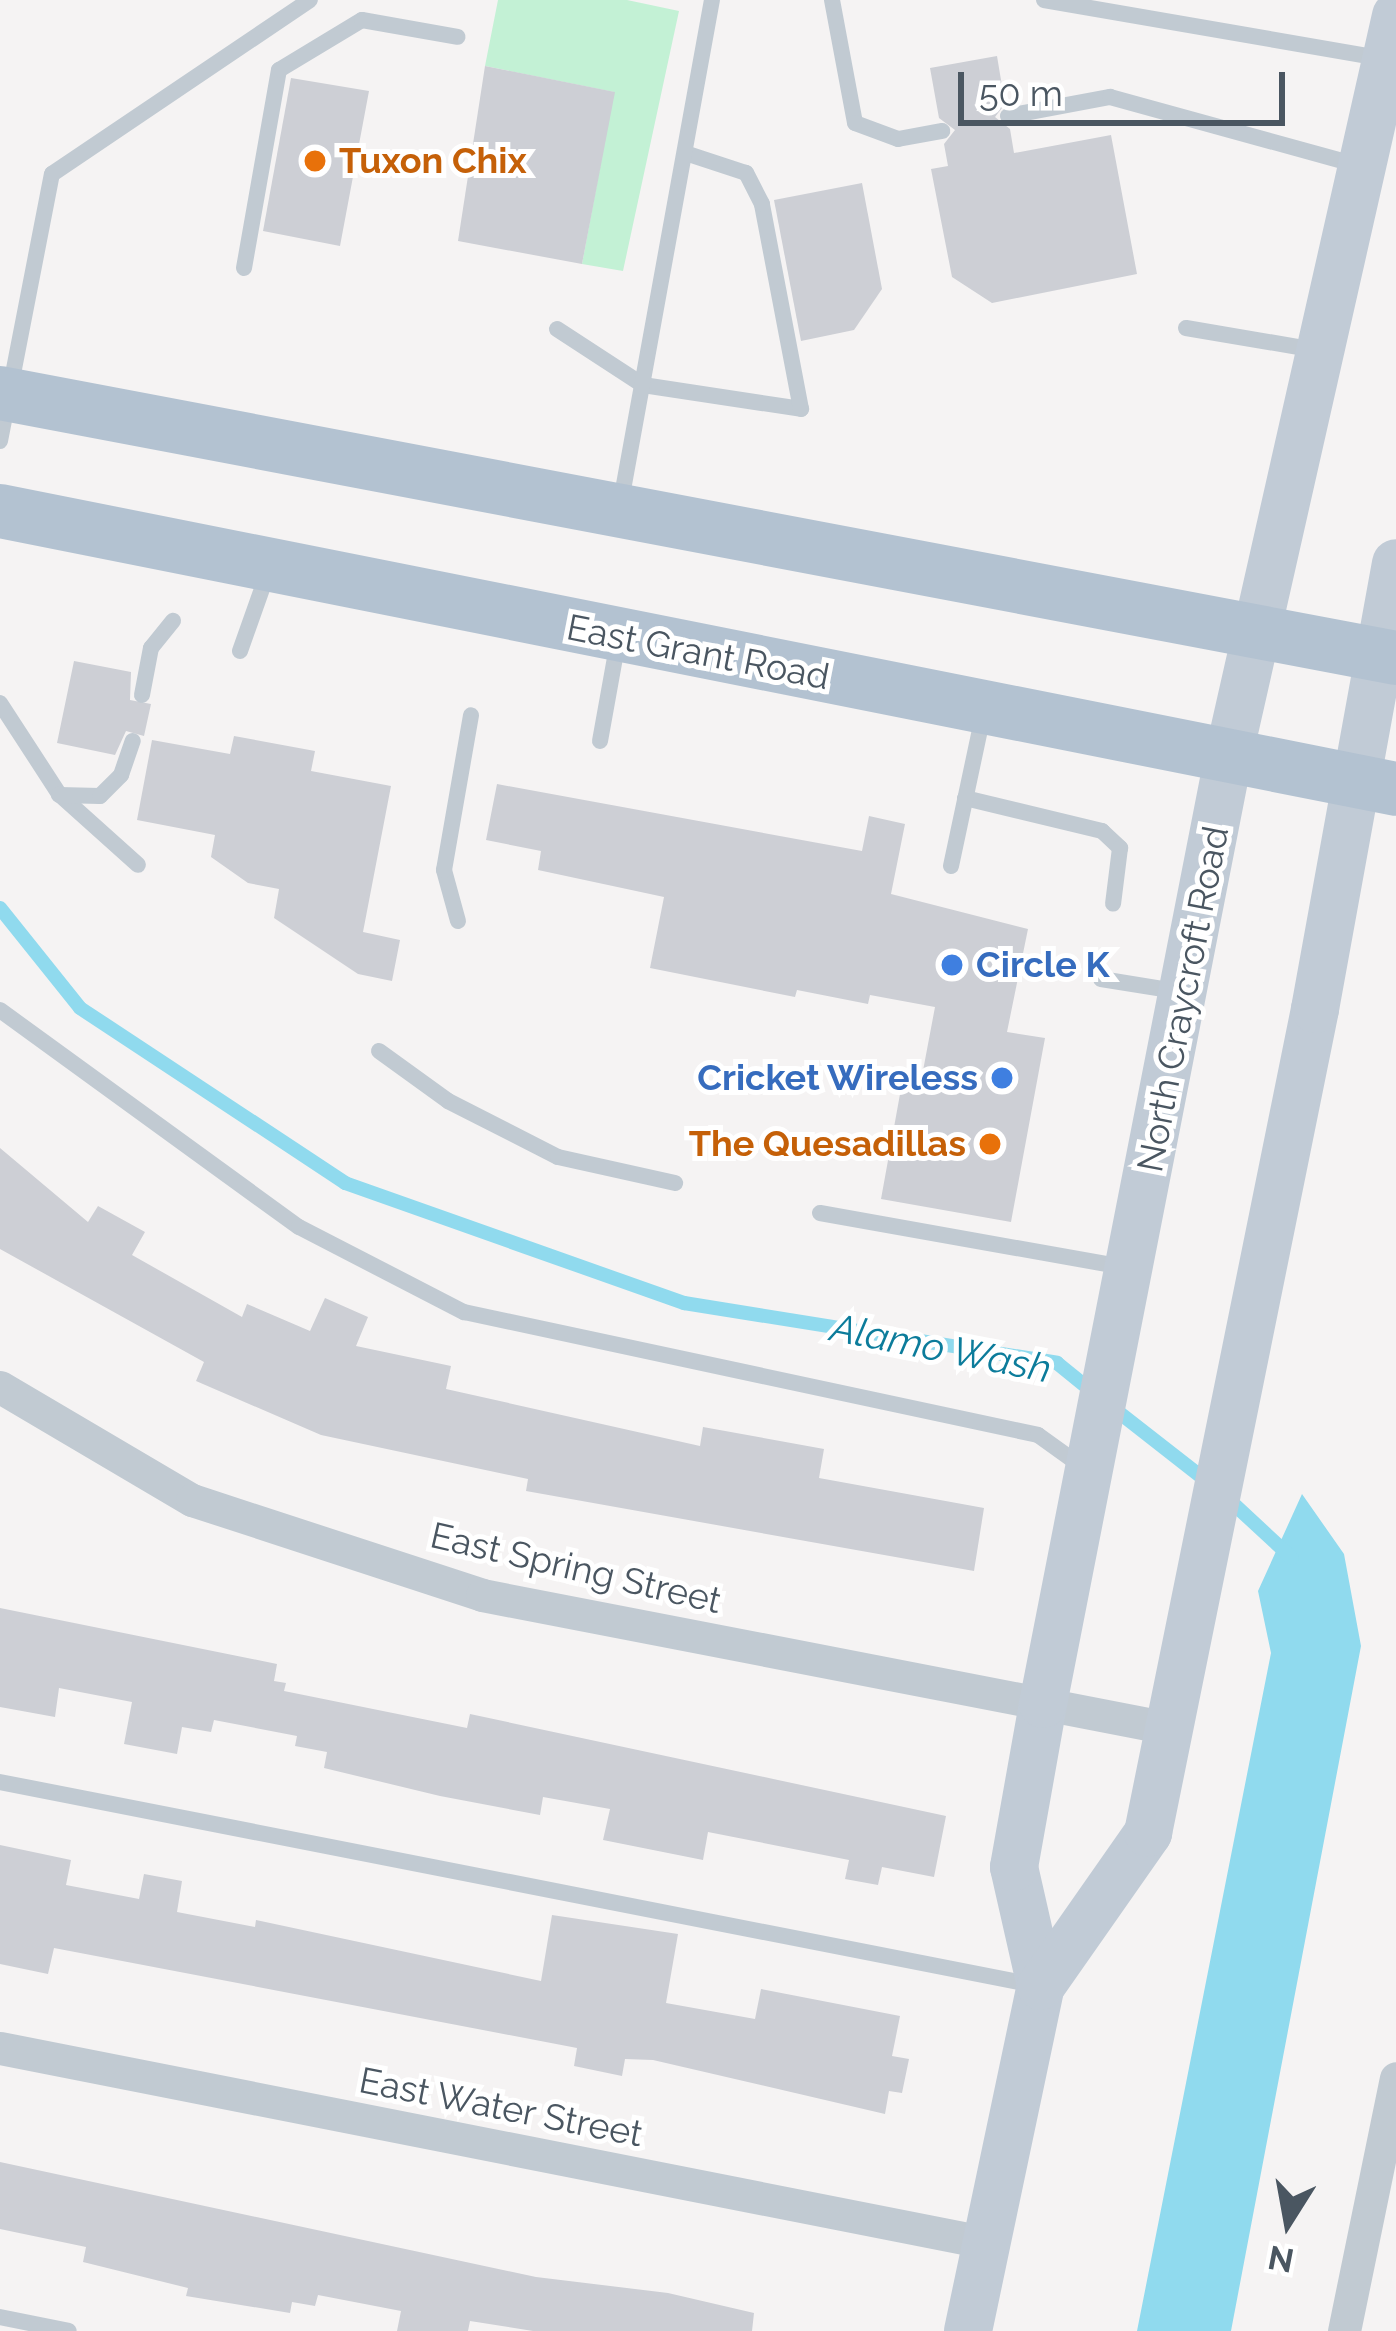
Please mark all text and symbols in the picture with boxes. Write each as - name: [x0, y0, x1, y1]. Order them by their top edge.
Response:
- scale bar: [964, 48, 1291, 122]
- text: 50 m: [979, 72, 1063, 114]
- place label: Tuxon Chix: [339, 139, 527, 183]
- marker: Tuxon Chix: [302, 148, 328, 174]
- street label: East Grant Road: [563, 605, 833, 699]
- street label: North Craycroft Road: [1128, 822, 1238, 1176]
- place label: Circle K: [976, 943, 1110, 987]
- marker: Circle K: [939, 952, 965, 978]
- place label: Cricket Wireless: [696, 1056, 978, 1100]
- marker: Cricket Wireless: [989, 1065, 1015, 1091]
- place label: The Quesadillas: [689, 1122, 966, 1166]
- marker: The Quesadillas: [977, 1131, 1003, 1157]
- water label: Alamo Wash: [826, 1304, 1056, 1392]
- street label: East Spring Street: [427, 1514, 725, 1622]
- street label: East Water Street: [355, 2058, 647, 2156]
- north arrow: [1228, 2163, 1348, 2283]
- text: N: [1265, 2237, 1297, 2280]

